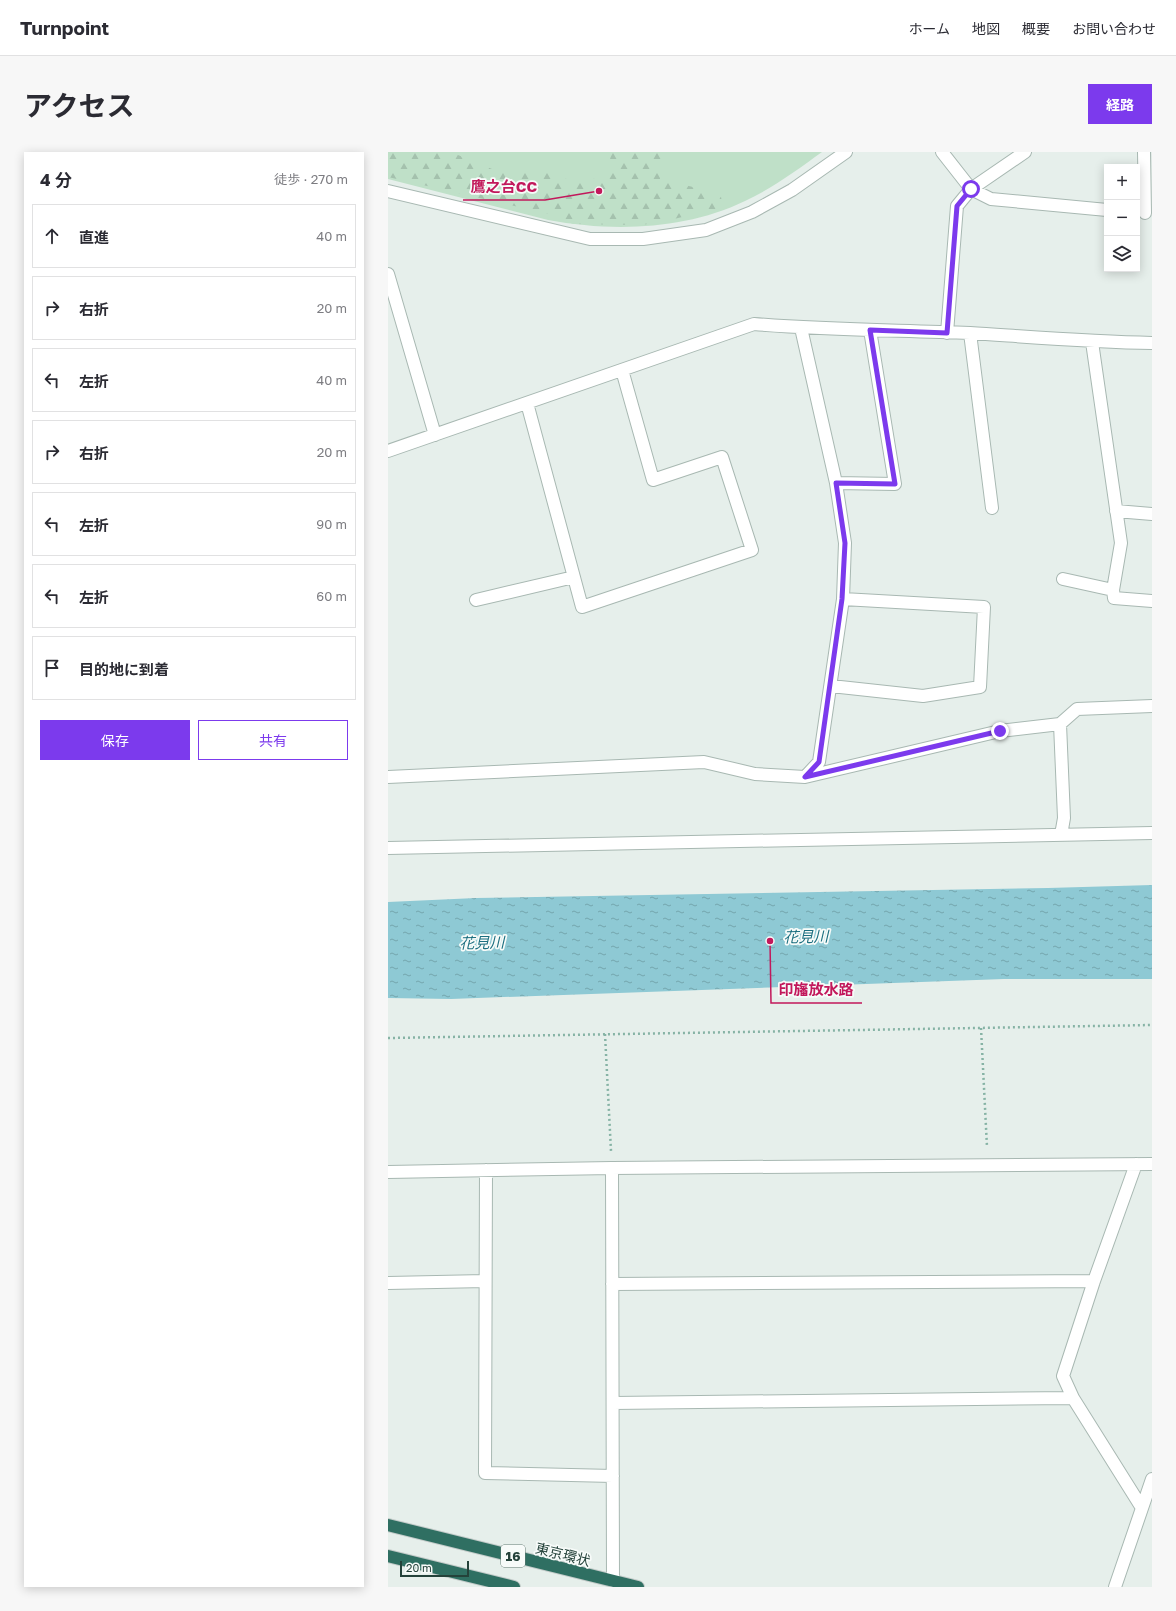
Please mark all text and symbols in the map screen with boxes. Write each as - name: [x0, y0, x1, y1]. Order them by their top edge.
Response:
- text: Turnpoint: [20, 16, 109, 39]
- text: ホーム: [908, 20, 950, 37]
- text: 地図: [972, 20, 1000, 37]
- text: 概要: [1022, 20, 1050, 37]
- text: お問い合わせ: [1072, 20, 1156, 37]
- button: 経路: [1088, 84, 1152, 124]
- text: アクセス: [24, 89, 135, 122]
- map controls: [1104, 164, 1140, 272]
- button: +: [1104, 164, 1140, 200]
- text: 4 分: [40, 169, 72, 190]
- text: 徒歩 · 270 m: [274, 171, 348, 187]
- callout: 鷹之台CC: [463, 173, 545, 200]
- text: 鷹之台CC: [471, 177, 537, 195]
- route start: [962, 180, 980, 198]
- button: −: [1104, 200, 1140, 236]
- icon: ahead: [41, 225, 63, 247]
- text: 直進: [79, 228, 109, 246]
- text: 40 m: [316, 228, 347, 244]
- button: layers: [1104, 236, 1140, 272]
- icon: right: [41, 297, 63, 319]
- text: 右折: [79, 300, 109, 318]
- text: 20 m: [317, 300, 347, 316]
- icon: left: [41, 369, 63, 391]
- text: 左折: [79, 372, 109, 390]
- text: 40 m: [316, 372, 347, 388]
- icon: right: [41, 441, 63, 463]
- text: 右折: [79, 444, 109, 462]
- text: 20 m: [317, 444, 347, 460]
- icon: left: [41, 513, 63, 535]
- text: 左折: [79, 516, 109, 534]
- text: 90 m: [316, 516, 347, 532]
- icon: left: [41, 585, 63, 607]
- text: 左折: [79, 588, 109, 606]
- text: 60 m: [316, 588, 347, 604]
- icon: arrive: [41, 657, 63, 679]
- text: 目的地に到着: [79, 660, 169, 678]
- button: 保存: [40, 720, 190, 760]
- button: 共有: [198, 720, 348, 760]
- route end: [991, 722, 1009, 740]
- water label: 花見川: [783, 927, 831, 945]
- water label: 花見川: [459, 933, 507, 951]
- callout: 印旛放水路: [771, 976, 862, 1003]
- text: 印旛放水路: [778, 980, 854, 998]
- street label: 東京環状: [534, 1539, 592, 1569]
- road number: 16: [501, 1545, 525, 1567]
- scale bar: [400, 1559, 469, 1578]
- text: 20 m: [406, 1561, 432, 1574]

